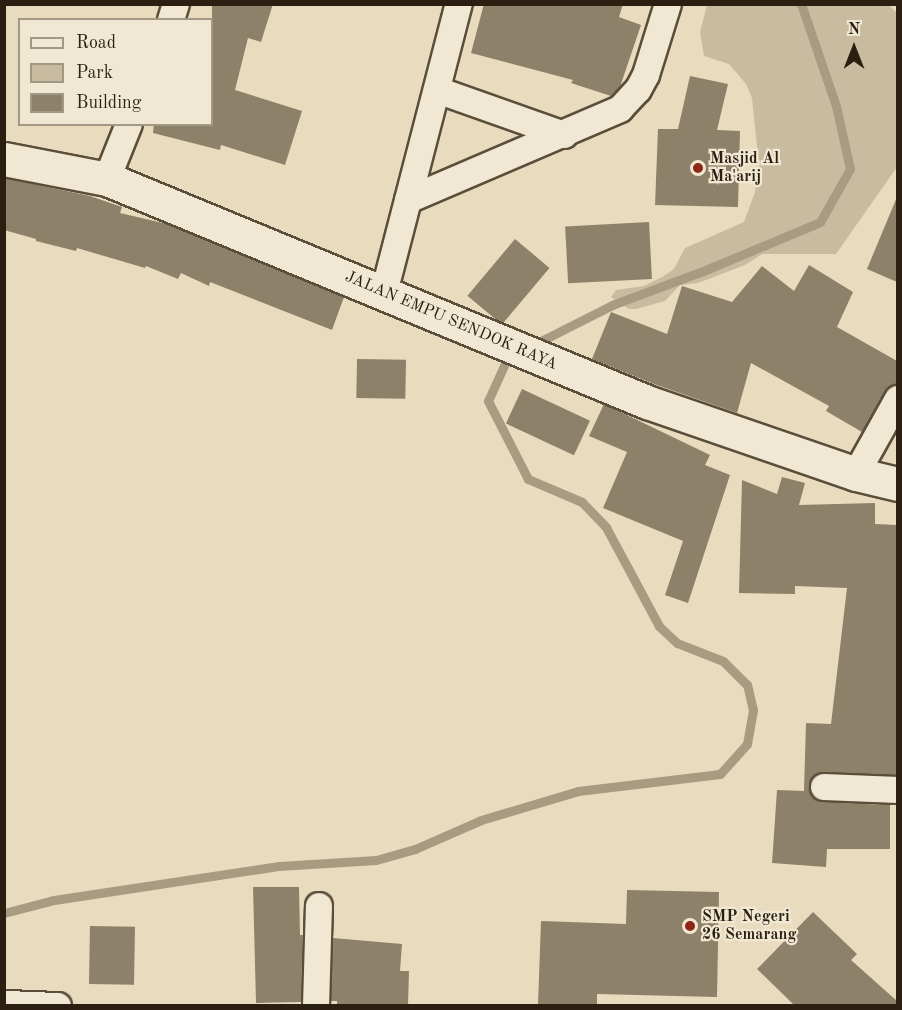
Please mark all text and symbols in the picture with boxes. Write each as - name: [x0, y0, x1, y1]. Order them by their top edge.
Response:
- legend: [18, 18, 213, 126]
- north arrow: [824, 18, 884, 78]
- text: N: [848, 22, 860, 38]
- text: Road: [76, 34, 116, 52]
- text: Park: [76, 64, 113, 82]
- text: Building: [76, 94, 141, 112]
- place label: Masjid Al Ma'arij: [710, 149, 779, 187]
- marker: Masjid Al Ma'arij: [691, 161, 705, 175]
- street label: JALAN EMPU SENDOK RAYA: [342, 267, 560, 375]
- place label: SMP Negeri 26 Semarang: [702, 907, 796, 945]
- marker: SMP Negeri 26 Semarang: [683, 919, 697, 933]

